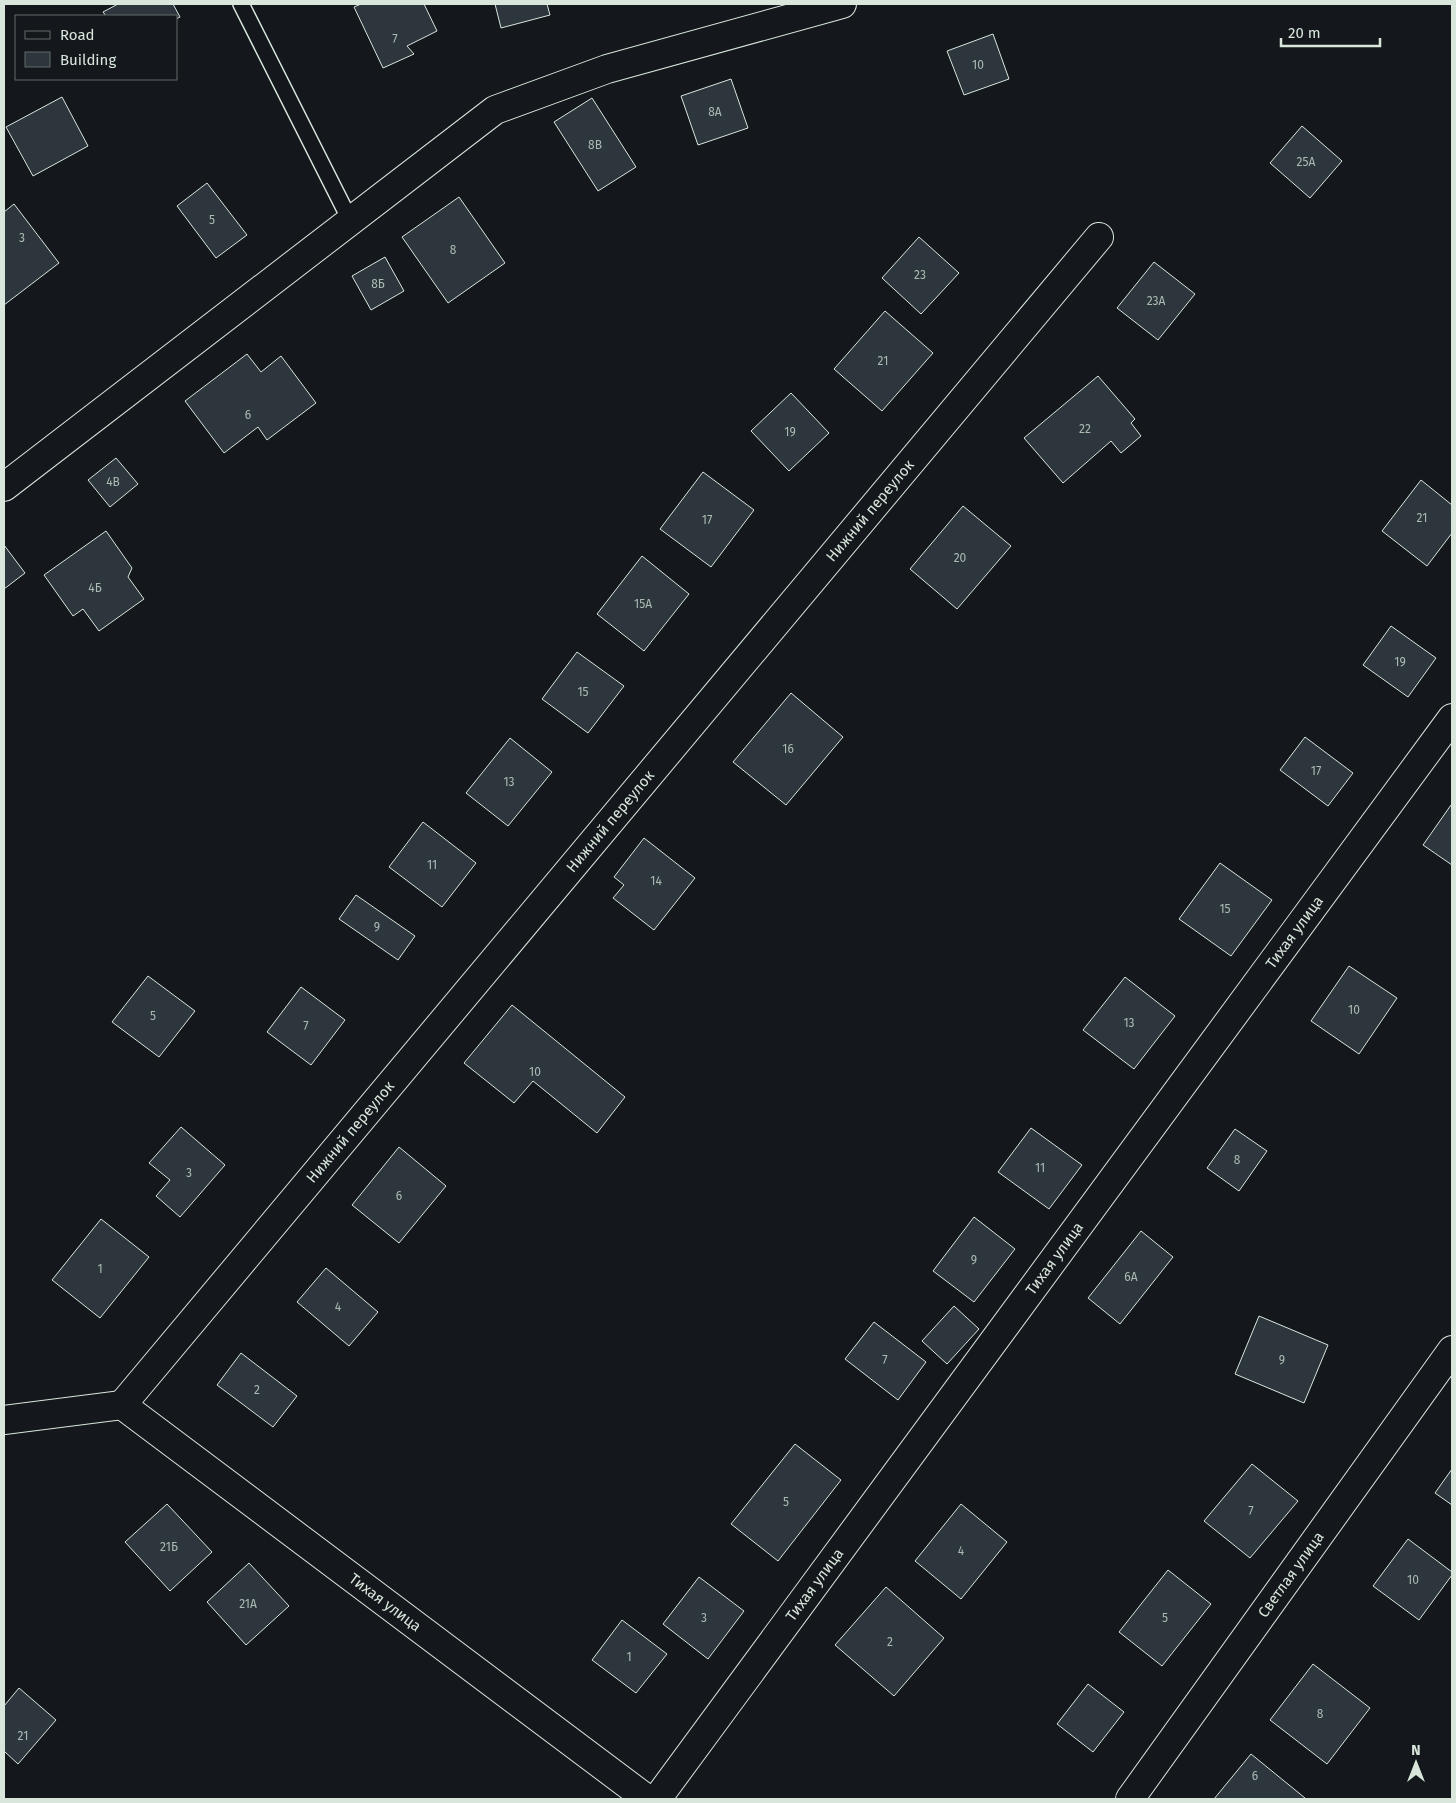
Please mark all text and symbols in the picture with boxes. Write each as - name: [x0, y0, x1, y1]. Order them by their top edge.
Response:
- legend: [15, 15, 178, 80]
- scale bar: [1281, 15, 1380, 47]
- text: 20 m: [1288, 24, 1321, 42]
- text: Road: [60, 26, 95, 44]
- house number: 7: [392, 32, 398, 46]
- text: Building: [60, 51, 116, 69]
- house number: 10: [972, 58, 984, 72]
- house number: 8А: [708, 105, 722, 119]
- house number: 8В: [588, 138, 602, 152]
- house number: 25А: [1297, 155, 1316, 169]
- house number: 5: [209, 213, 215, 227]
- house number: 3: [19, 231, 25, 245]
- house number: 8: [450, 243, 457, 257]
- house number: 23: [914, 268, 926, 282]
- house number: 8Б: [371, 277, 385, 291]
- house number: 23А: [1147, 294, 1165, 308]
- house number: 21: [878, 354, 888, 368]
- house number: 6: [245, 408, 251, 422]
- house number: 22: [1079, 422, 1091, 436]
- house number: 19: [784, 425, 796, 439]
- street label: Нижний переулок: [822, 456, 918, 565]
- house number: 4В: [106, 475, 120, 489]
- house number: 21: [1417, 511, 1427, 525]
- house number: 17: [702, 513, 712, 527]
- house number: 20: [954, 551, 967, 565]
- house number: 4Б: [88, 581, 102, 595]
- house number: 15А: [634, 597, 652, 611]
- house number: 19: [1394, 655, 1406, 669]
- house number: 15: [577, 685, 589, 699]
- house number: 16: [782, 742, 794, 756]
- house number: 17: [1311, 764, 1321, 778]
- street label: Нижний переулок: [562, 766, 658, 876]
- house number: 13: [503, 775, 515, 789]
- house number: 11: [427, 858, 437, 872]
- house number: 14: [650, 874, 662, 888]
- street label: Тихая улица: [1262, 892, 1327, 972]
- house number: 15: [1219, 902, 1231, 916]
- house number: 9: [374, 920, 380, 934]
- house number: 10: [1348, 1003, 1360, 1017]
- house number: 5: [150, 1009, 156, 1023]
- house number: 13: [1123, 1016, 1135, 1030]
- house number: 7: [303, 1019, 309, 1033]
- house number: 10: [529, 1065, 541, 1079]
- street label: Нижний переулок: [303, 1077, 398, 1187]
- house number: 8: [1234, 1153, 1241, 1167]
- house number: 11: [1035, 1161, 1045, 1175]
- house number: 3: [186, 1166, 192, 1180]
- house number: 6: [396, 1189, 402, 1203]
- street label: Тихая улица: [1022, 1219, 1087, 1298]
- house number: 9: [971, 1253, 977, 1267]
- house number: 1: [97, 1262, 103, 1276]
- house number: 6А: [1124, 1270, 1138, 1284]
- house number: 4: [335, 1300, 342, 1314]
- house number: 7: [882, 1353, 888, 1367]
- house number: 9: [1279, 1353, 1285, 1367]
- house number: 2: [254, 1383, 260, 1397]
- house number: 5: [783, 1495, 789, 1509]
- house number: 7: [1248, 1504, 1254, 1518]
- street label: Светлая улица: [1254, 1528, 1328, 1621]
- house number: 21Б: [160, 1540, 178, 1554]
- house number: 4: [958, 1544, 965, 1558]
- street label: Тихая улица: [782, 1545, 847, 1625]
- street label: Тихая улица: [345, 1570, 425, 1635]
- house number: 10: [1407, 1573, 1419, 1587]
- house number: 21А: [239, 1597, 257, 1611]
- house number: 3: [701, 1611, 707, 1625]
- house number: 5: [1162, 1611, 1168, 1625]
- house number: 2: [887, 1635, 893, 1649]
- house number: 1: [626, 1650, 632, 1664]
- house number: 8: [1317, 1707, 1324, 1721]
- house number: 21: [18, 1729, 28, 1743]
- north arrow: [1391, 1738, 1441, 1788]
- text: N: [1411, 1742, 1421, 1759]
- house number: 6: [1252, 1769, 1258, 1783]

